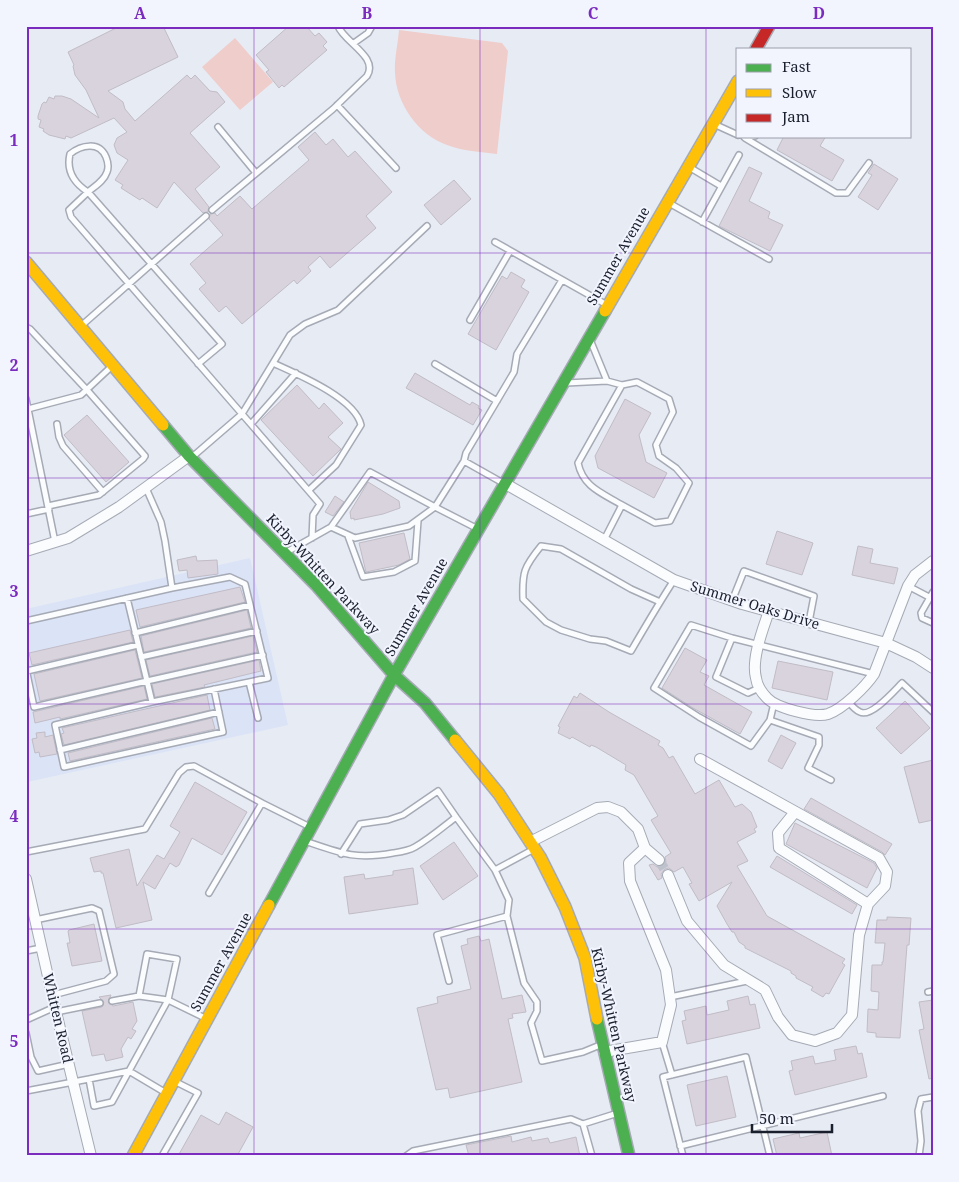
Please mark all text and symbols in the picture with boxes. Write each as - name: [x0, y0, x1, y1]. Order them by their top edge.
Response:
- text: A: [134, 2, 147, 24]
- text: B: [362, 2, 373, 24]
- text: C: [588, 2, 599, 24]
- text: D: [813, 2, 825, 24]
- legend: [736, 48, 912, 138]
- text: Fast: [782, 56, 811, 76]
- text: Slow: [782, 82, 816, 102]
- text: Jam: [781, 106, 810, 126]
- text: 1: [9, 129, 19, 151]
- street label: Summer Avenue: [582, 203, 653, 308]
- text: 2: [9, 354, 19, 376]
- street label: Kirby-Whitten Parkway: [262, 509, 384, 638]
- street label: Summer Avenue: [380, 554, 451, 659]
- street label: Summer Oaks Drive: [688, 576, 822, 633]
- text: 3: [9, 580, 19, 602]
- text: 4: [9, 805, 19, 827]
- street label: Summer Avenue: [185, 909, 256, 1015]
- street label: Kirby-Whitten Parkway: [587, 946, 642, 1104]
- street label: Whitten Road: [39, 971, 78, 1065]
- text: 5: [9, 1030, 19, 1052]
- scale bar: [752, 1102, 832, 1134]
- text: 50 m: [759, 1108, 794, 1128]

